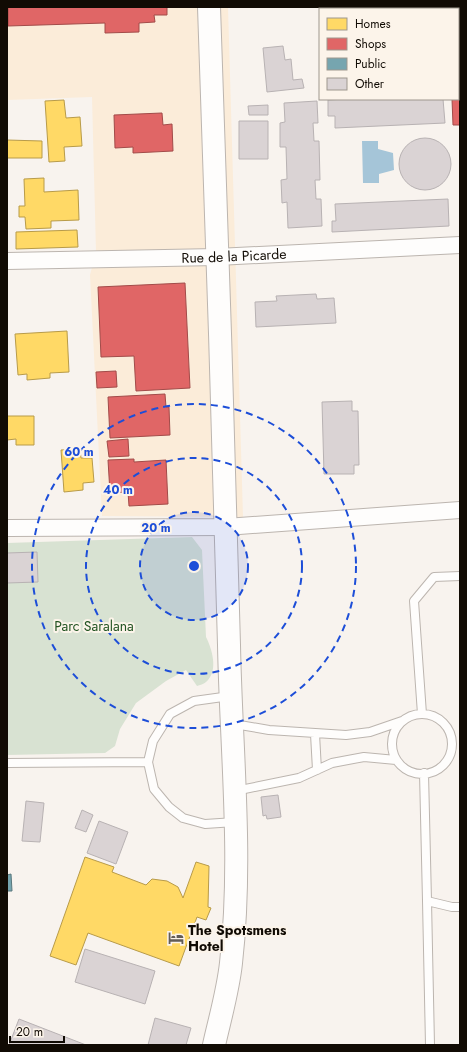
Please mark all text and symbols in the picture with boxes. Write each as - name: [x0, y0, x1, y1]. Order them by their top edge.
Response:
- legend: [319, 8, 459, 100]
- text: Homes: [355, 15, 391, 33]
- text: Shops: [355, 35, 386, 53]
- text: Public: [355, 55, 386, 73]
- text: Other: [355, 75, 385, 93]
- street label: Rue de la Picarde: [181, 244, 287, 268]
- text: 60 m: [64, 443, 94, 461]
- text: 40 m: [103, 481, 133, 499]
- text: 20 m: [141, 519, 171, 537]
- centre of rings: [187, 559, 201, 573]
- park label: Parc Saralana: [54, 616, 134, 636]
- place label: The Spotsmens Hotel: [188, 920, 287, 956]
- hotel icon: The Spotsmens Hotel: [167, 929, 185, 947]
- scale bar: [10, 1018, 64, 1044]
- text: 20 m: [16, 1023, 43, 1041]

